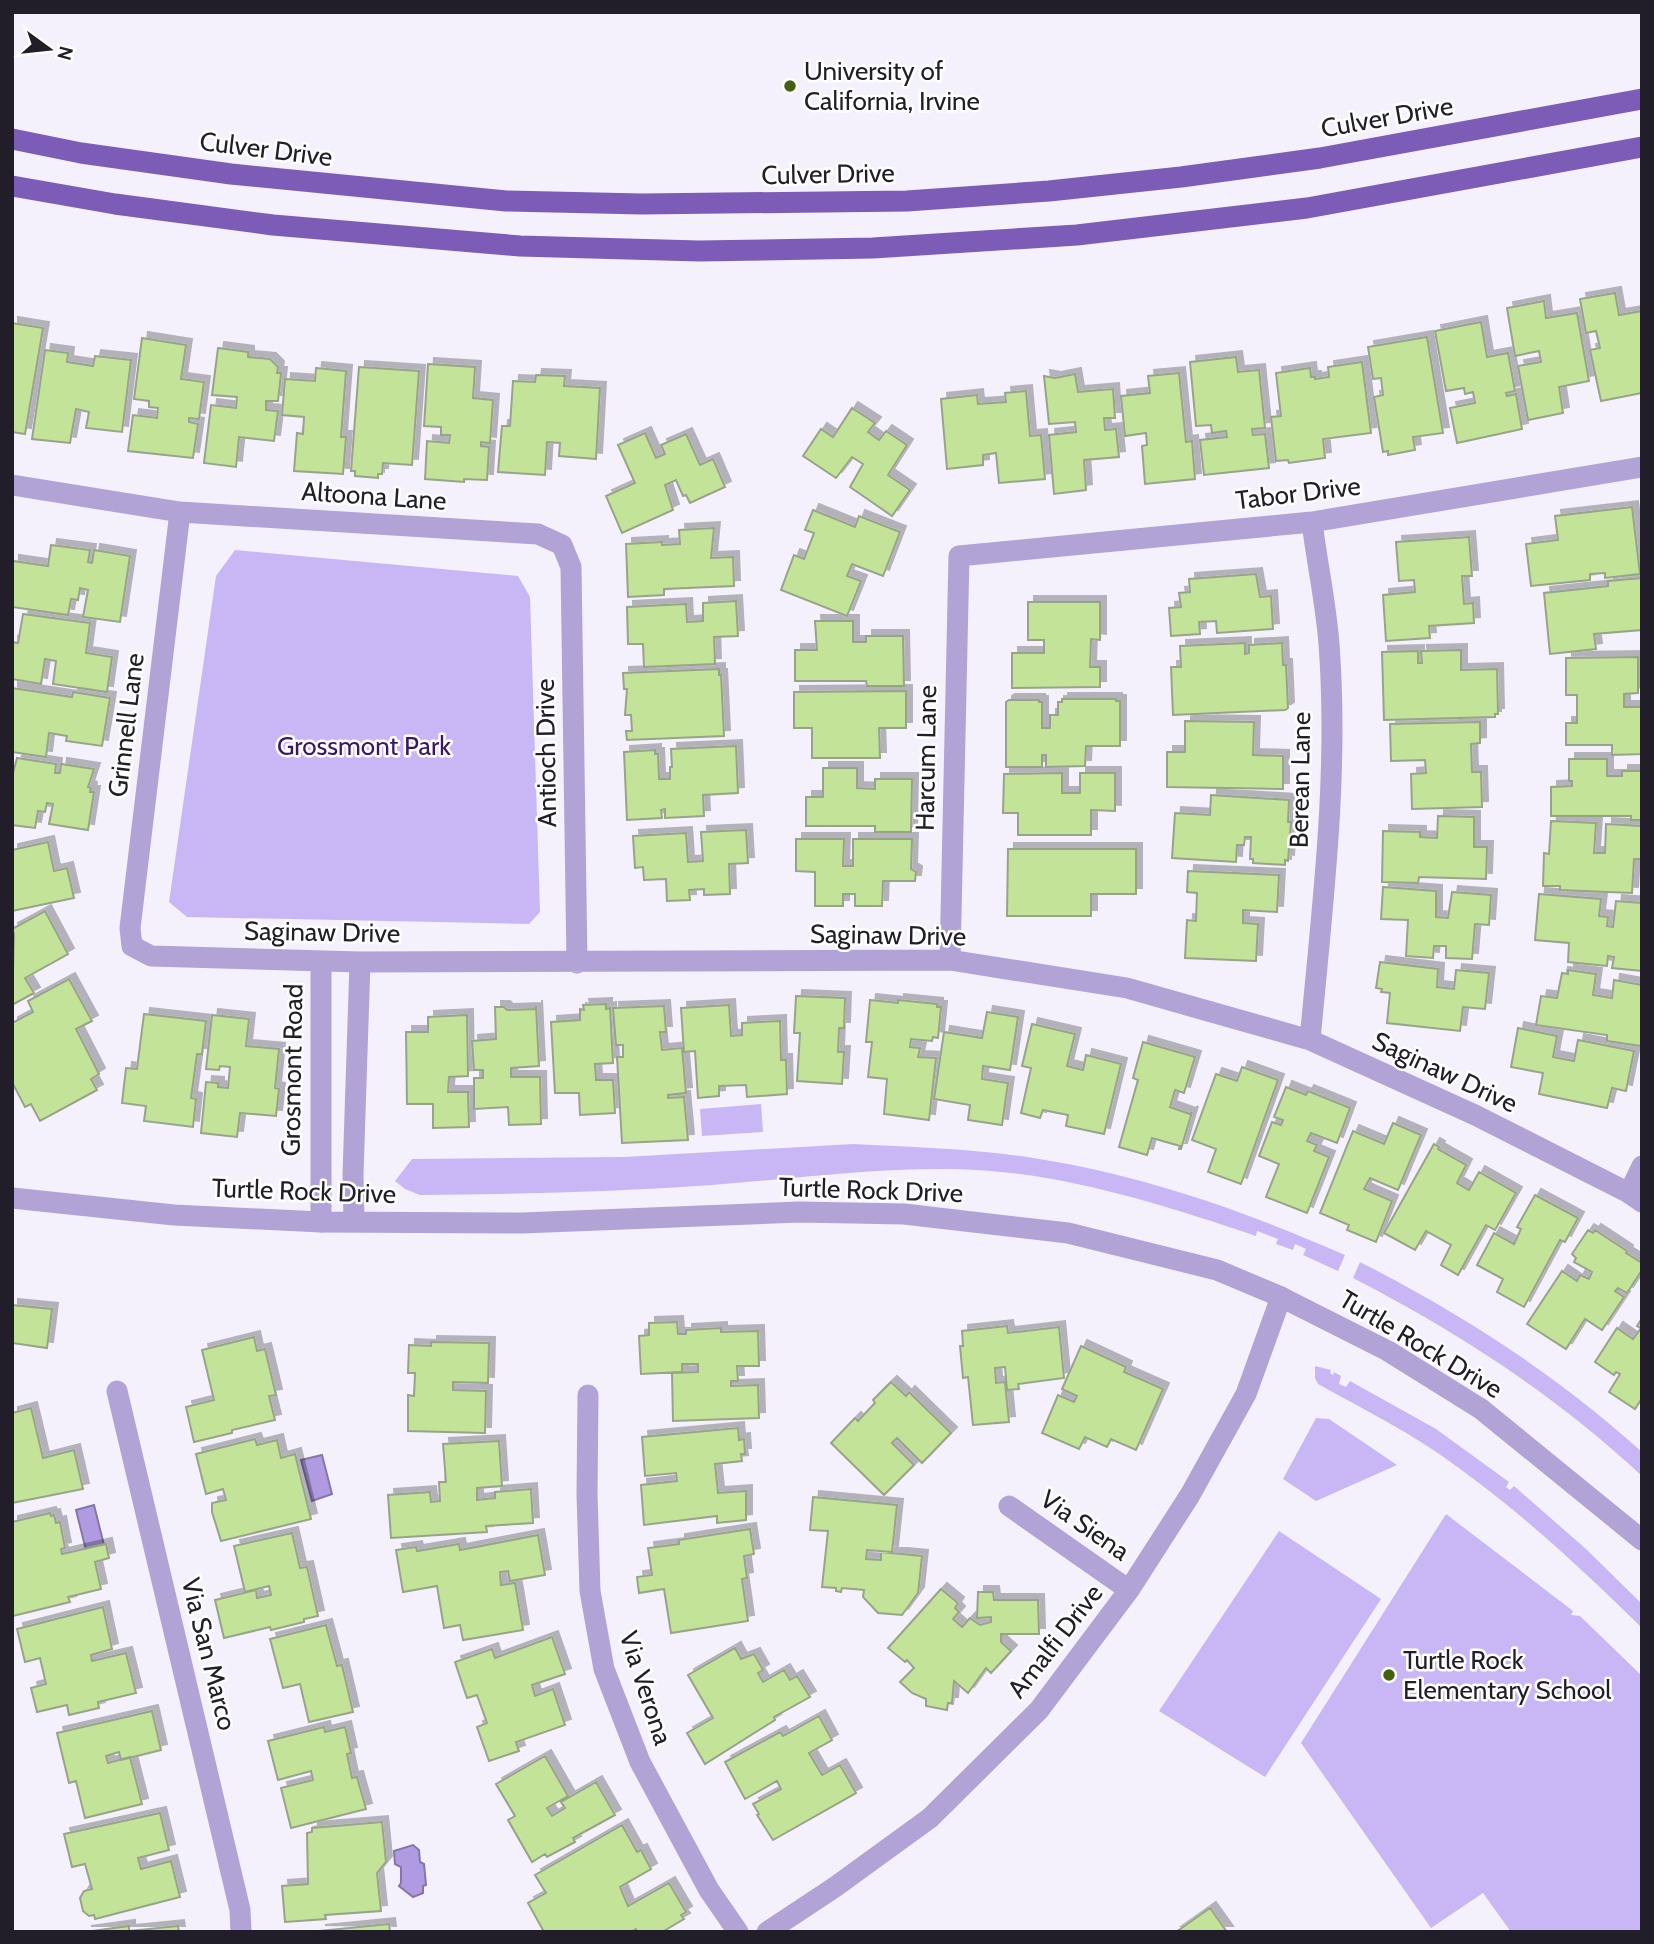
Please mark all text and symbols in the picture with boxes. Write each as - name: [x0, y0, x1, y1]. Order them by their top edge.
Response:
- north arrow: [14, 14, 84, 84]
- text: N: [52, 44, 78, 63]
- place label: University of California, Irvine: [804, 55, 980, 117]
- marker: University of California, Irvine: [782, 78, 798, 94]
- street label: Culver Drive: [1319, 90, 1455, 144]
- street label: Culver Drive: [198, 125, 334, 173]
- street label: Culver Drive: [761, 157, 895, 191]
- street label: Tabor Drive: [1234, 469, 1362, 517]
- street label: Altoona Lane: [300, 475, 448, 517]
- street label: Grinnell Lane: [101, 651, 151, 799]
- street label: Antioch Drive: [529, 678, 563, 828]
- street label: Harcum Lane: [909, 685, 943, 831]
- street label: Berean Lane: [1283, 712, 1317, 848]
- park label: Grossmont Park: [277, 730, 451, 762]
- street label: Saginaw Drive: [244, 915, 400, 949]
- street label: Saginaw Drive: [810, 918, 966, 952]
- street label: Grosmont Road: [274, 983, 310, 1157]
- street label: Saginaw Drive: [1367, 1024, 1523, 1120]
- street label: Turtle Rock Drive: [778, 1171, 964, 1209]
- street label: Turtle Rock Drive: [211, 1172, 397, 1210]
- street label: Turtle Rock Drive: [1334, 1283, 1508, 1405]
- street label: Via Siena: [1034, 1483, 1136, 1568]
- street label: Via San Marco: [175, 1574, 243, 1734]
- street label: Amalfi Drive: [1001, 1578, 1109, 1704]
- street label: Via Verona: [613, 1627, 680, 1749]
- place label: Turtle Rock Elementary School: [1403, 1644, 1611, 1706]
- marker: Turtle Rock Elementary School: [1381, 1667, 1397, 1683]

